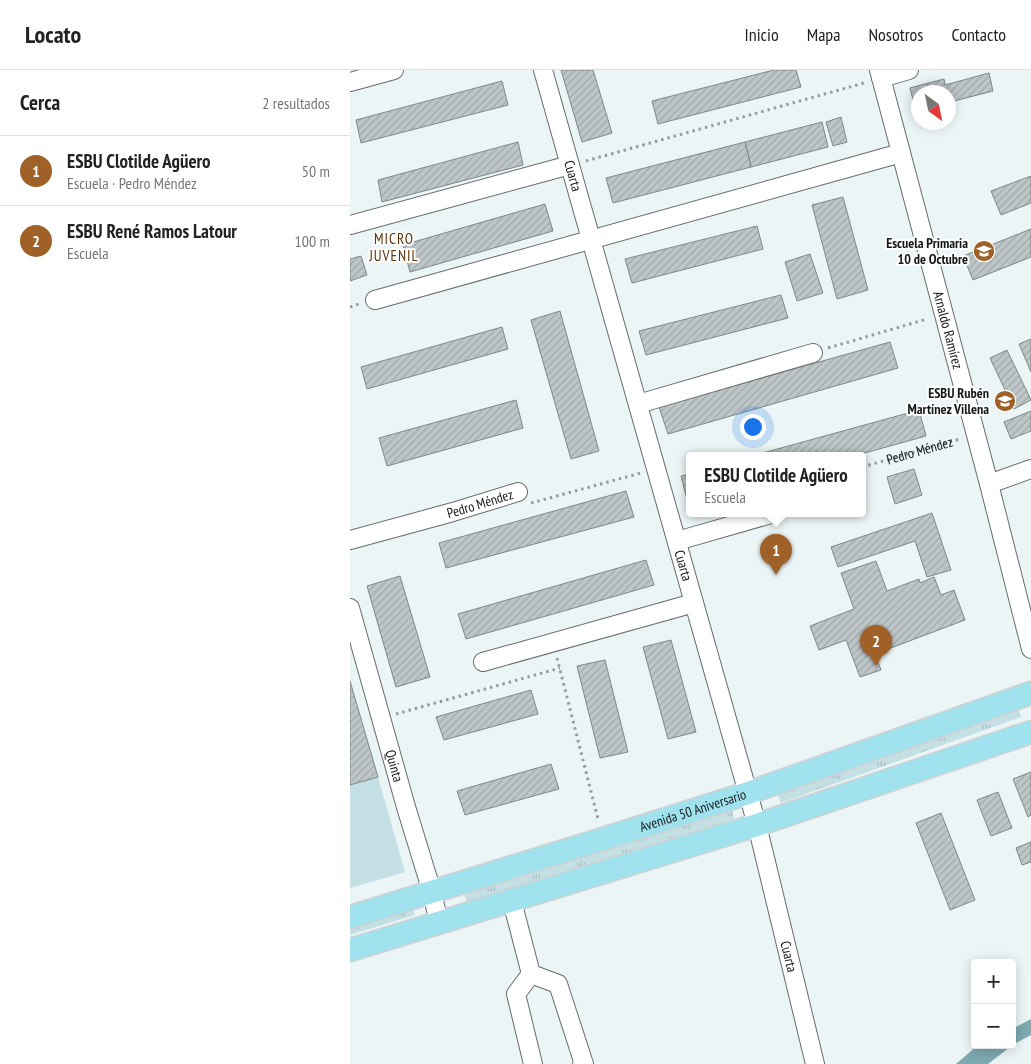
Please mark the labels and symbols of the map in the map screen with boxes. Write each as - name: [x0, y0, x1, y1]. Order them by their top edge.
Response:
- north arrow: [911, 85, 956, 130]
- street label: Cuarta: [560, 158, 586, 193]
- district label: MICRO JUVENIL: [368, 229, 419, 265]
- place label: Escuela Primaria 10 de Octubre: [886, 234, 968, 268]
- school or university icon: Escuela Primaria 10 de Octubre: [972, 239, 996, 263]
- street label: Arnaldo Ramírez: [929, 289, 967, 371]
- place label: ESBU Rubén Martínez Villena: [907, 384, 989, 418]
- school or university icon: ESBU Rubén Martínez Villena: [993, 389, 1017, 413]
- your location: [740, 414, 766, 440]
- street label: Pedro Méndez: [884, 432, 955, 469]
- street label: Pedro Méndez: [445, 485, 515, 522]
- pin: 1: [760, 534, 792, 575]
- street label: Cuarta: [670, 548, 696, 583]
- pin: 2: [860, 625, 892, 666]
- street label: Quinta: [381, 748, 407, 784]
- street label: Avenida 50 Aniversario: [637, 785, 748, 836]
- street label: Cuarta: [776, 939, 801, 974]

